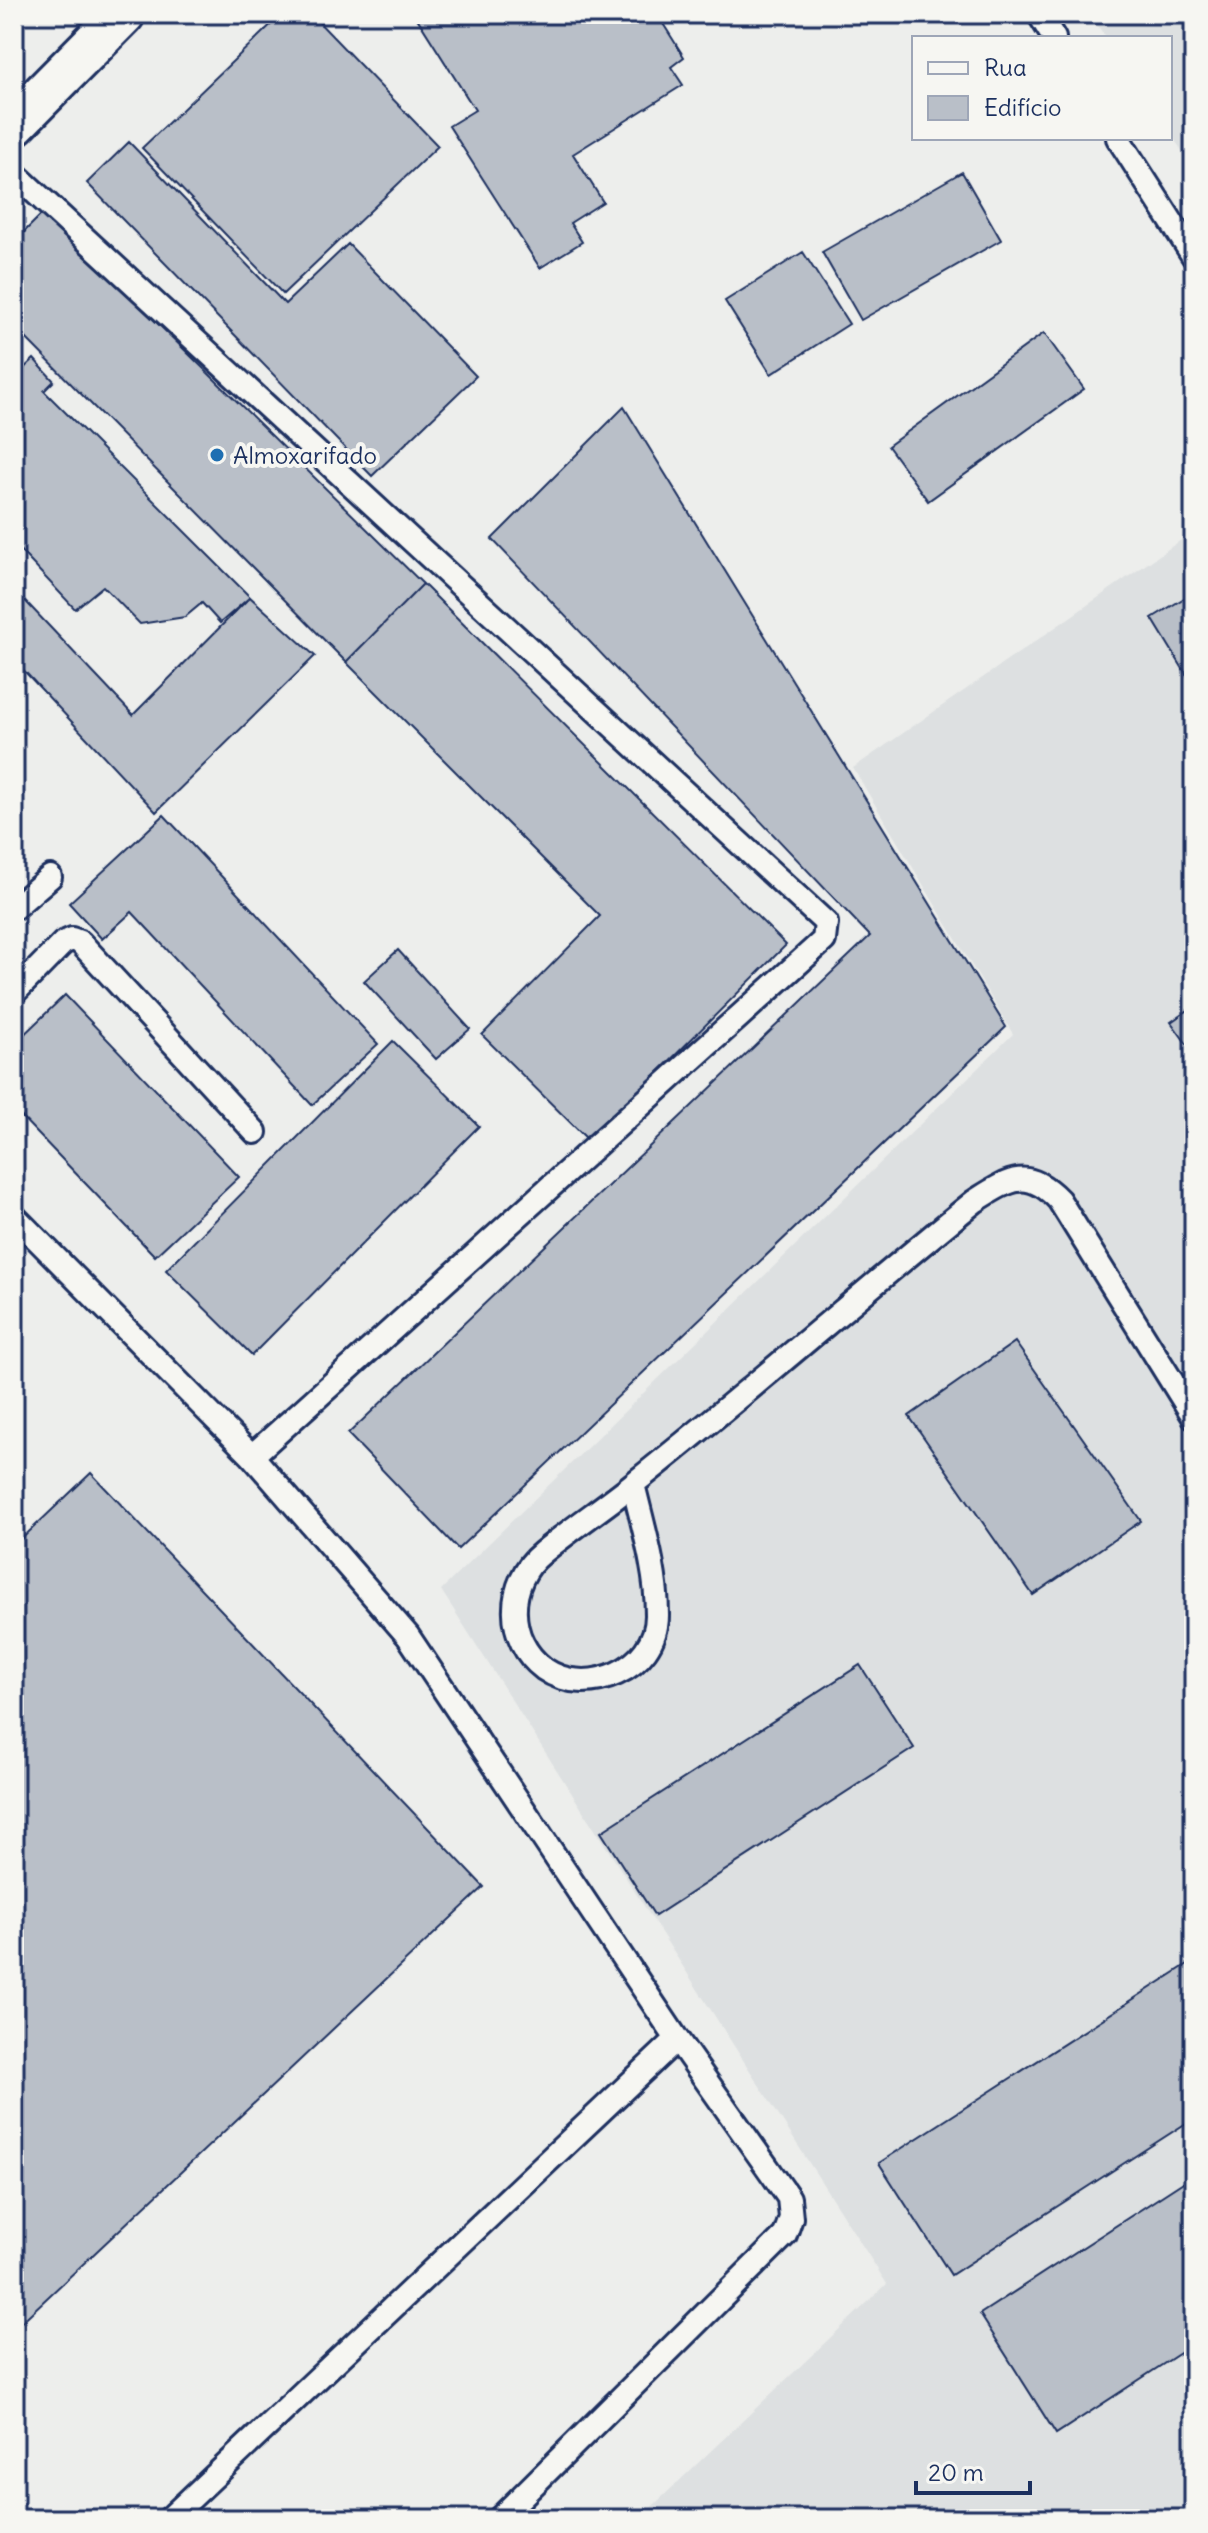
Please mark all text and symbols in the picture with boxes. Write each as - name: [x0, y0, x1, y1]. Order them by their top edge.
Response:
- legend: [912, 36, 1172, 140]
- text: Rua: [984, 52, 1027, 82]
- text: Edifício: [984, 92, 1062, 122]
- place label: Almoxarifado: [233, 440, 377, 470]
- marker: Almoxarifado: [208, 446, 226, 464]
- scale bar: [916, 2445, 1030, 2495]
- text: 20 m: [928, 2457, 984, 2487]

